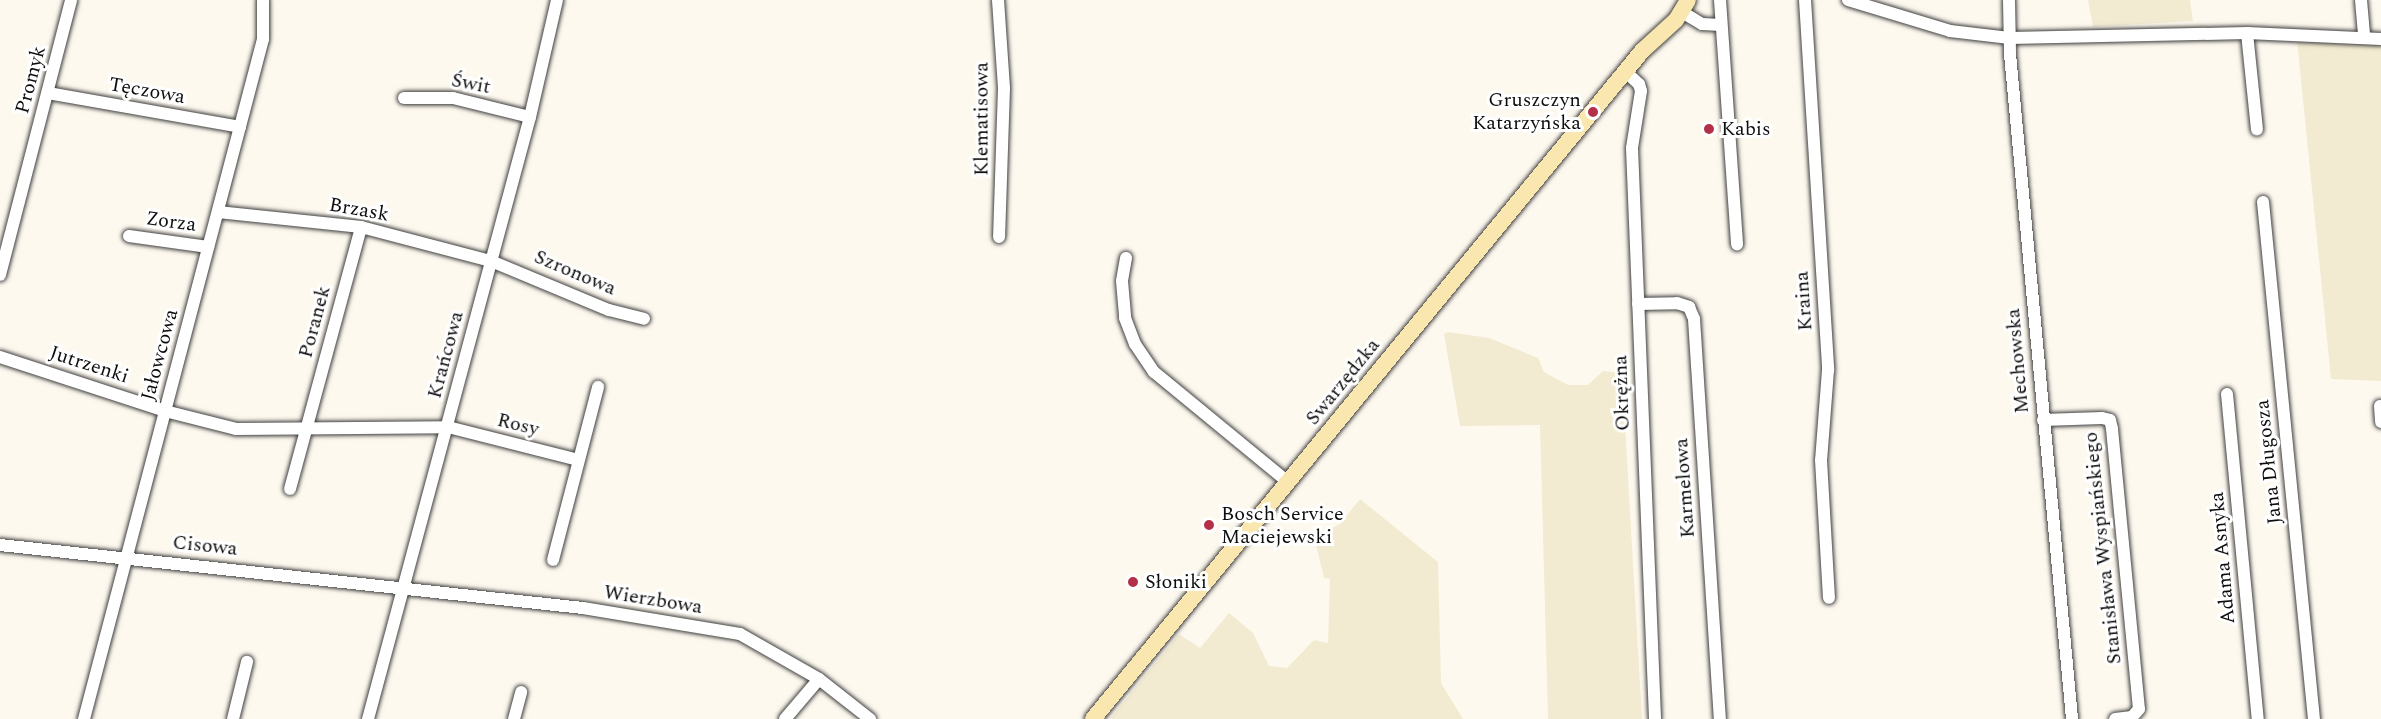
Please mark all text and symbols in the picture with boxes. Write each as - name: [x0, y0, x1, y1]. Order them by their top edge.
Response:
- street label: Promyk: [10, 44, 52, 116]
- street label: Klematisowa: [970, 62, 994, 176]
- street label: Świt: [449, 68, 493, 100]
- street label: Tęczowa: [107, 73, 187, 109]
- place label: Gruszczyn Katarzyńska: [1472, 88, 1581, 135]
- marker: Gruszczyn Katarzyńska: [1586, 105, 1600, 119]
- place label: Kabis: [1721, 117, 1771, 141]
- marker: Kabis: [1702, 122, 1716, 136]
- street label: Brzask: [327, 193, 391, 227]
- street label: Zorza: [144, 207, 198, 237]
- street label: Szronowa: [531, 245, 619, 301]
- street label: Kraina: [1790, 270, 1818, 332]
- street label: Poranek: [294, 283, 336, 361]
- street label: Jałowcowa: [136, 307, 184, 403]
- street label: Mechowska: [2001, 308, 2035, 414]
- street label: Krańcowa: [423, 309, 469, 401]
- street label: Swarzędzka: [1301, 334, 1385, 430]
- street label: Jutrzenki: [46, 341, 132, 389]
- street label: Okrężna: [1609, 355, 1635, 431]
- street label: Jana Długosza: [2251, 398, 2287, 526]
- street label: Rosy: [495, 408, 541, 442]
- street label: Stanisława Wyspiańskiego: [2079, 431, 2127, 665]
- street label: Karmelowa: [1670, 437, 1700, 539]
- street label: Adama Asnyka: [2205, 491, 2241, 625]
- place label: Bosch Service Maciejewski: [1221, 502, 1344, 549]
- marker: Bosch Service Maciejewski: [1202, 518, 1216, 532]
- street label: Cisowa: [171, 531, 239, 561]
- place label: Słoniki: [1145, 570, 1207, 594]
- marker: Słoniki: [1126, 575, 1140, 589]
- street label: Wierzbowa: [602, 580, 704, 620]

